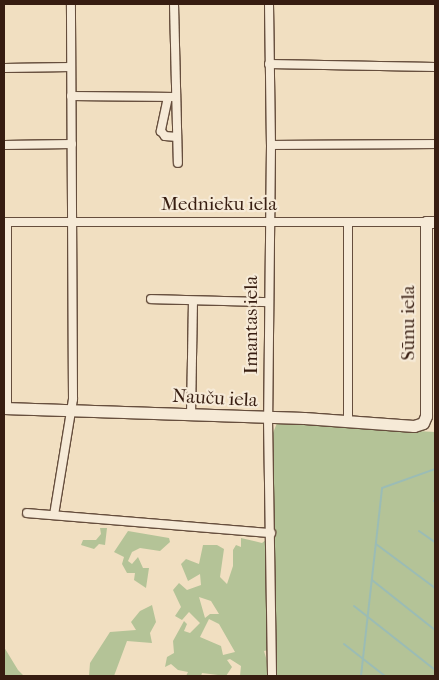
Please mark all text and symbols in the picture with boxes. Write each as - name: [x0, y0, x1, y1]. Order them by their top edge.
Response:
- street label: Mednieku iela: [161, 194, 277, 216]
- street label: Imantas iela: [241, 276, 263, 374]
- street label: Sūnu iela: [398, 286, 420, 360]
- street label: Nauču iela: [172, 385, 258, 413]

